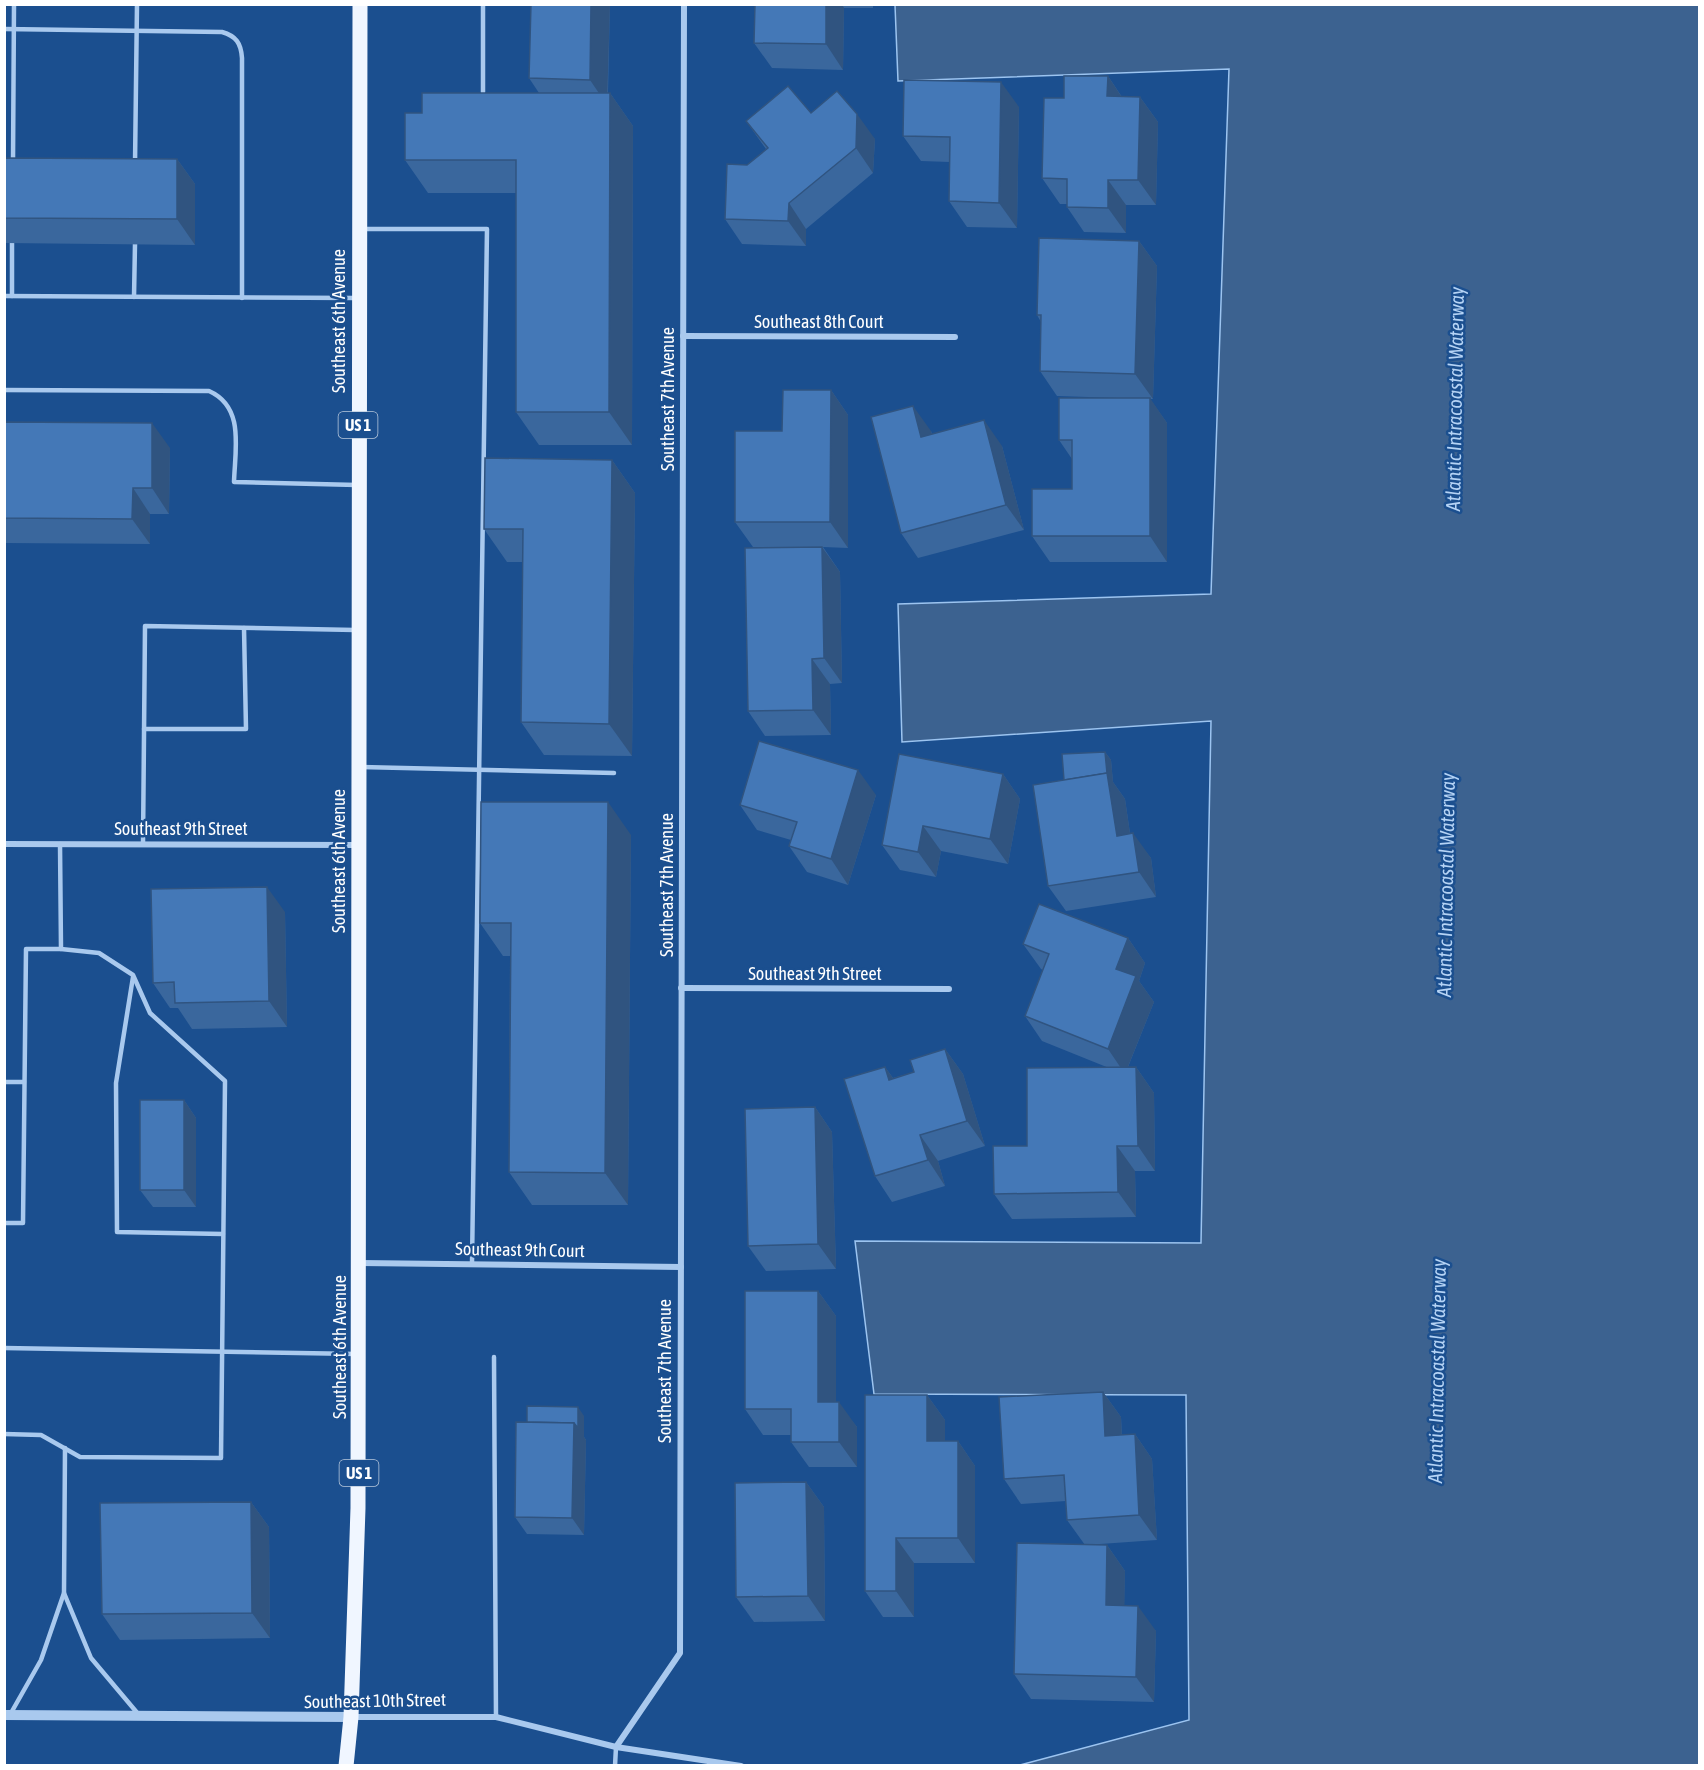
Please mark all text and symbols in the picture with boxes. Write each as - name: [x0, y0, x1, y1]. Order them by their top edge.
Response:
- street label: Southeast 6th Avenue: [328, 249, 349, 393]
- water label: Atlantic Intracoastal Waterway: [1441, 286, 1468, 512]
- street label: Southeast 8th Court: [754, 311, 884, 332]
- street label: Southeast 7th Avenue: [657, 327, 678, 471]
- road number: US 1: [338, 412, 378, 438]
- water label: Atlantic Intracoastal Waterway: [1432, 772, 1459, 998]
- street label: Southeast 6th Avenue: [328, 789, 349, 933]
- street label: Southeast 7th Avenue: [656, 813, 677, 957]
- street label: Southeast 9th Street: [114, 818, 248, 839]
- street label: Southeast 9th Street: [748, 963, 882, 984]
- street label: Southeast 9th Court: [455, 1238, 585, 1261]
- water label: Atlantic Intracoastal Waterway: [1423, 1258, 1450, 1484]
- street label: Southeast 6th Avenue: [329, 1275, 350, 1419]
- street label: Southeast 7th Avenue: [654, 1299, 675, 1443]
- road number: US 1: [340, 1460, 378, 1486]
- street label: Southeast 10th Street: [304, 1689, 446, 1712]

